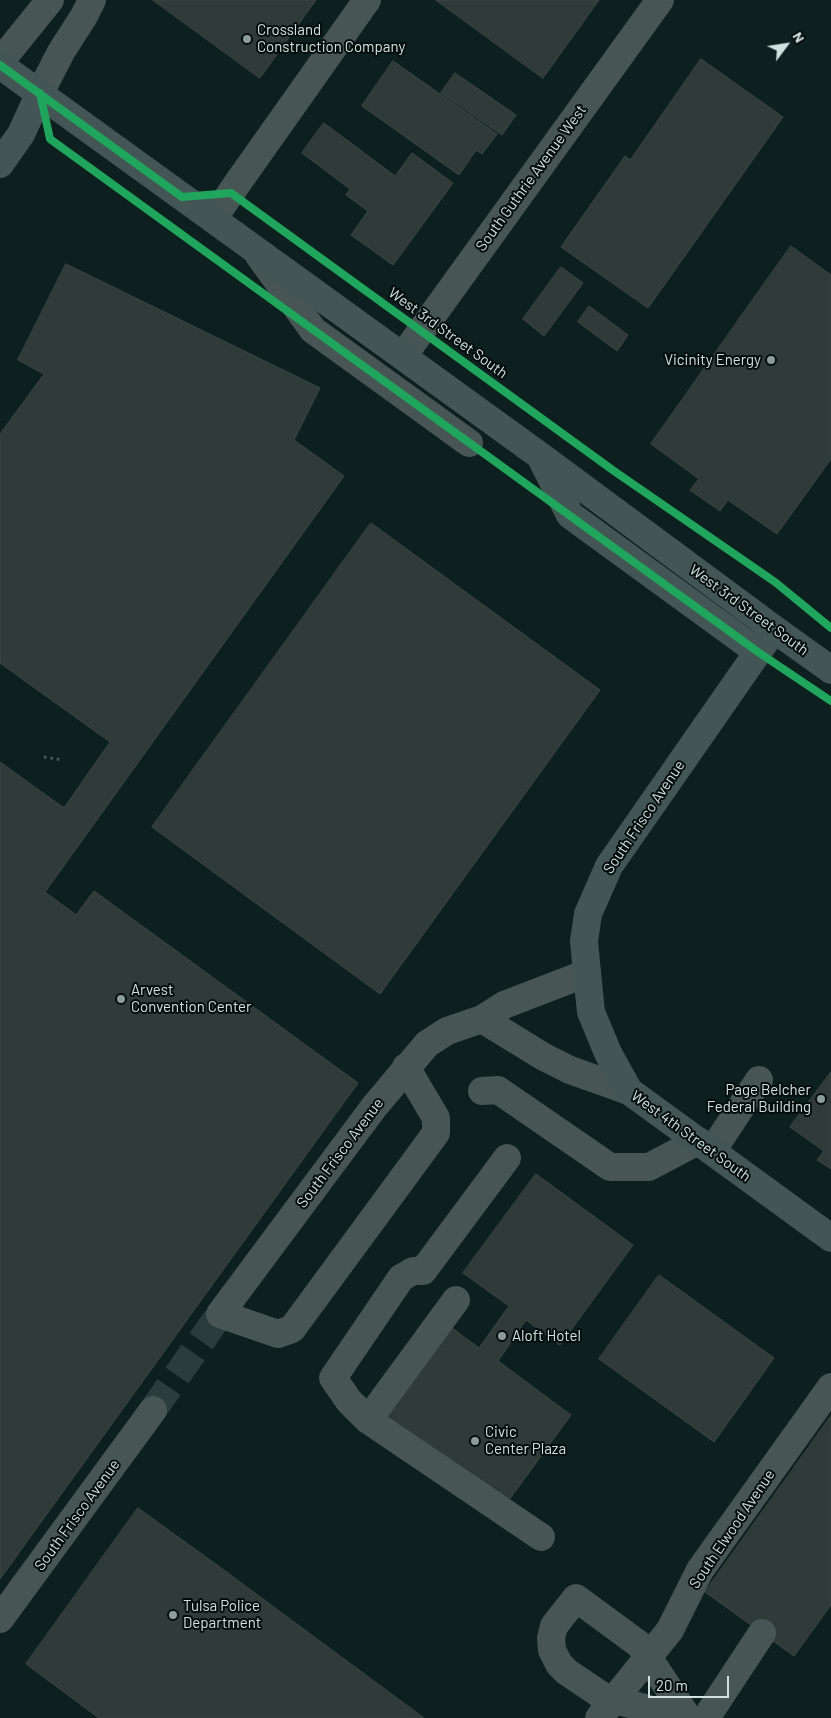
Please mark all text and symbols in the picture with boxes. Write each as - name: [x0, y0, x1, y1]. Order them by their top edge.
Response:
- north arrow: [761, 20, 811, 70]
- place label: Crossland Construction Company: [257, 21, 405, 56]
- text: N: [790, 29, 809, 45]
- marker: Crossland Construction Company: [241, 33, 253, 45]
- street label: South Guthrie Avenue West: [472, 101, 590, 255]
- street label: West 3rd Street South: [385, 284, 511, 382]
- place label: Vicinity Energy: [664, 351, 761, 369]
- marker: Vicinity Energy: [765, 354, 777, 366]
- street label: West 3rd Street South: [686, 561, 812, 659]
- street label: South Frisco Avenue: [599, 757, 689, 877]
- place label: Arvest Convention Center: [131, 981, 252, 1016]
- marker: Arvest Convention Center: [115, 993, 127, 1005]
- place label: Page Belcher Federal Building: [707, 1081, 811, 1116]
- street label: West 4th Street South: [628, 1087, 754, 1185]
- marker: Page Belcher Federal Building: [815, 1093, 827, 1105]
- street label: South Frisco Avenue: [293, 1094, 387, 1212]
- place label: Aloft Hotel: [512, 1327, 581, 1345]
- marker: Aloft Hotel: [496, 1330, 508, 1342]
- place label: Civic Center Plaza: [485, 1423, 566, 1458]
- marker: Civic Center Plaza: [469, 1435, 481, 1447]
- street label: South Frisco Avenue: [31, 1456, 123, 1574]
- street label: South Elwood Avenue: [685, 1466, 779, 1592]
- place label: Tulsa Police Department: [183, 1597, 261, 1632]
- marker: Tulsa Police Department: [167, 1609, 179, 1621]
- scale bar: [651, 1666, 732, 1698]
- text: 20 m: [656, 1676, 688, 1694]

